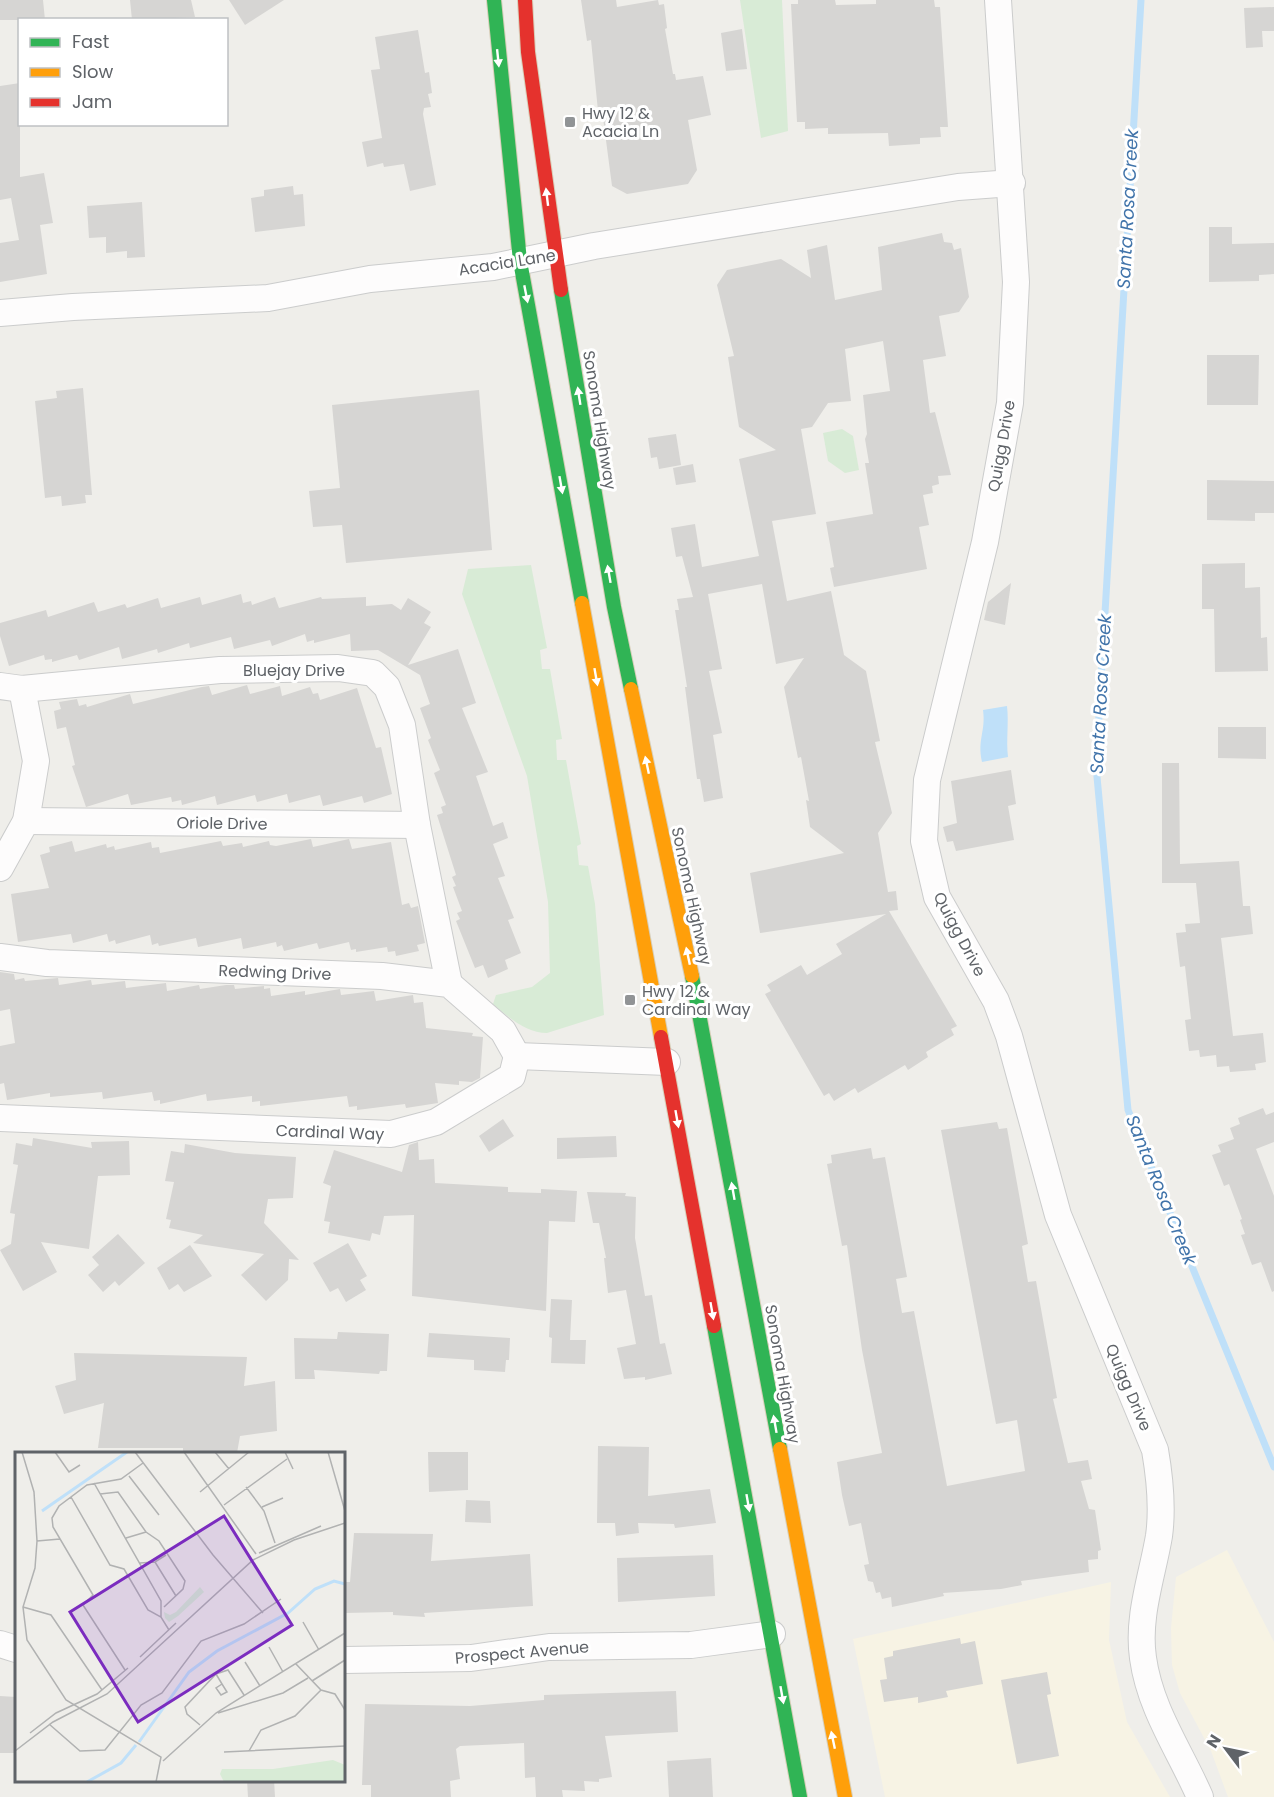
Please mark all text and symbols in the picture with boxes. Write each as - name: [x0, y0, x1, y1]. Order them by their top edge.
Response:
- legend: [18, 18, 228, 126]
- text: Fast: [72, 29, 109, 54]
- one-way arrow: [493, 49, 503, 68]
- text: Slow: [72, 59, 114, 84]
- text: Jam: [72, 89, 112, 114]
- place label: Hwy 12 & Acacia Ln: [582, 102, 659, 143]
- marker: Hwy 12 & Acacia Ln: [563, 115, 577, 129]
- water label: Santa Rosa Creek: [1111, 128, 1144, 289]
- one-way arrow: [543, 188, 552, 207]
- street label: Acacia Lane: [457, 243, 557, 282]
- one-way arrow: [522, 284, 531, 303]
- street label: Sonoma Highway: [577, 349, 622, 491]
- one-way arrow: [574, 387, 583, 406]
- street label: Quigg Drive: [982, 398, 1021, 494]
- one-way arrow: [557, 476, 566, 495]
- one-way arrow: [604, 564, 613, 583]
- water label: Santa Rosa Creek: [1084, 613, 1117, 774]
- street label: Bluejay Drive: [243, 659, 345, 682]
- one-way arrow: [592, 668, 601, 687]
- one-way arrow: [642, 755, 651, 774]
- street label: Oriole Drive: [176, 811, 268, 836]
- street label: Sonoma Highway: [666, 825, 717, 967]
- street label: Quigg Drive: [928, 888, 992, 981]
- one-way arrow: [683, 946, 692, 965]
- street label: Redwing Drive: [218, 959, 332, 986]
- place label: Hwy 12 & Cardinal Way: [642, 980, 751, 1021]
- marker: Hwy 12 & Cardinal Way: [623, 993, 637, 1007]
- one-way arrow: [673, 1110, 682, 1129]
- water label: Santa Rosa Creek: [1120, 1111, 1203, 1269]
- street label: Cardinal Way: [275, 1119, 385, 1146]
- one-way arrow: [729, 1182, 738, 1201]
- one-way arrow: [708, 1302, 717, 1321]
- street label: Sonoma Highway: [759, 1303, 806, 1445]
- street label: Quigg Drive: [1100, 1340, 1157, 1434]
- one-way arrow: [770, 1415, 779, 1434]
- inset map: [15, 1452, 345, 1782]
- one-way arrow: [744, 1493, 753, 1512]
- street label: Prospect Avenue: [454, 1635, 590, 1670]
- one-way arrow: [778, 1685, 787, 1704]
- north arrow: [1196, 1719, 1256, 1779]
- one-way arrow: [828, 1730, 837, 1749]
- text: N: [1201, 1730, 1227, 1753]

